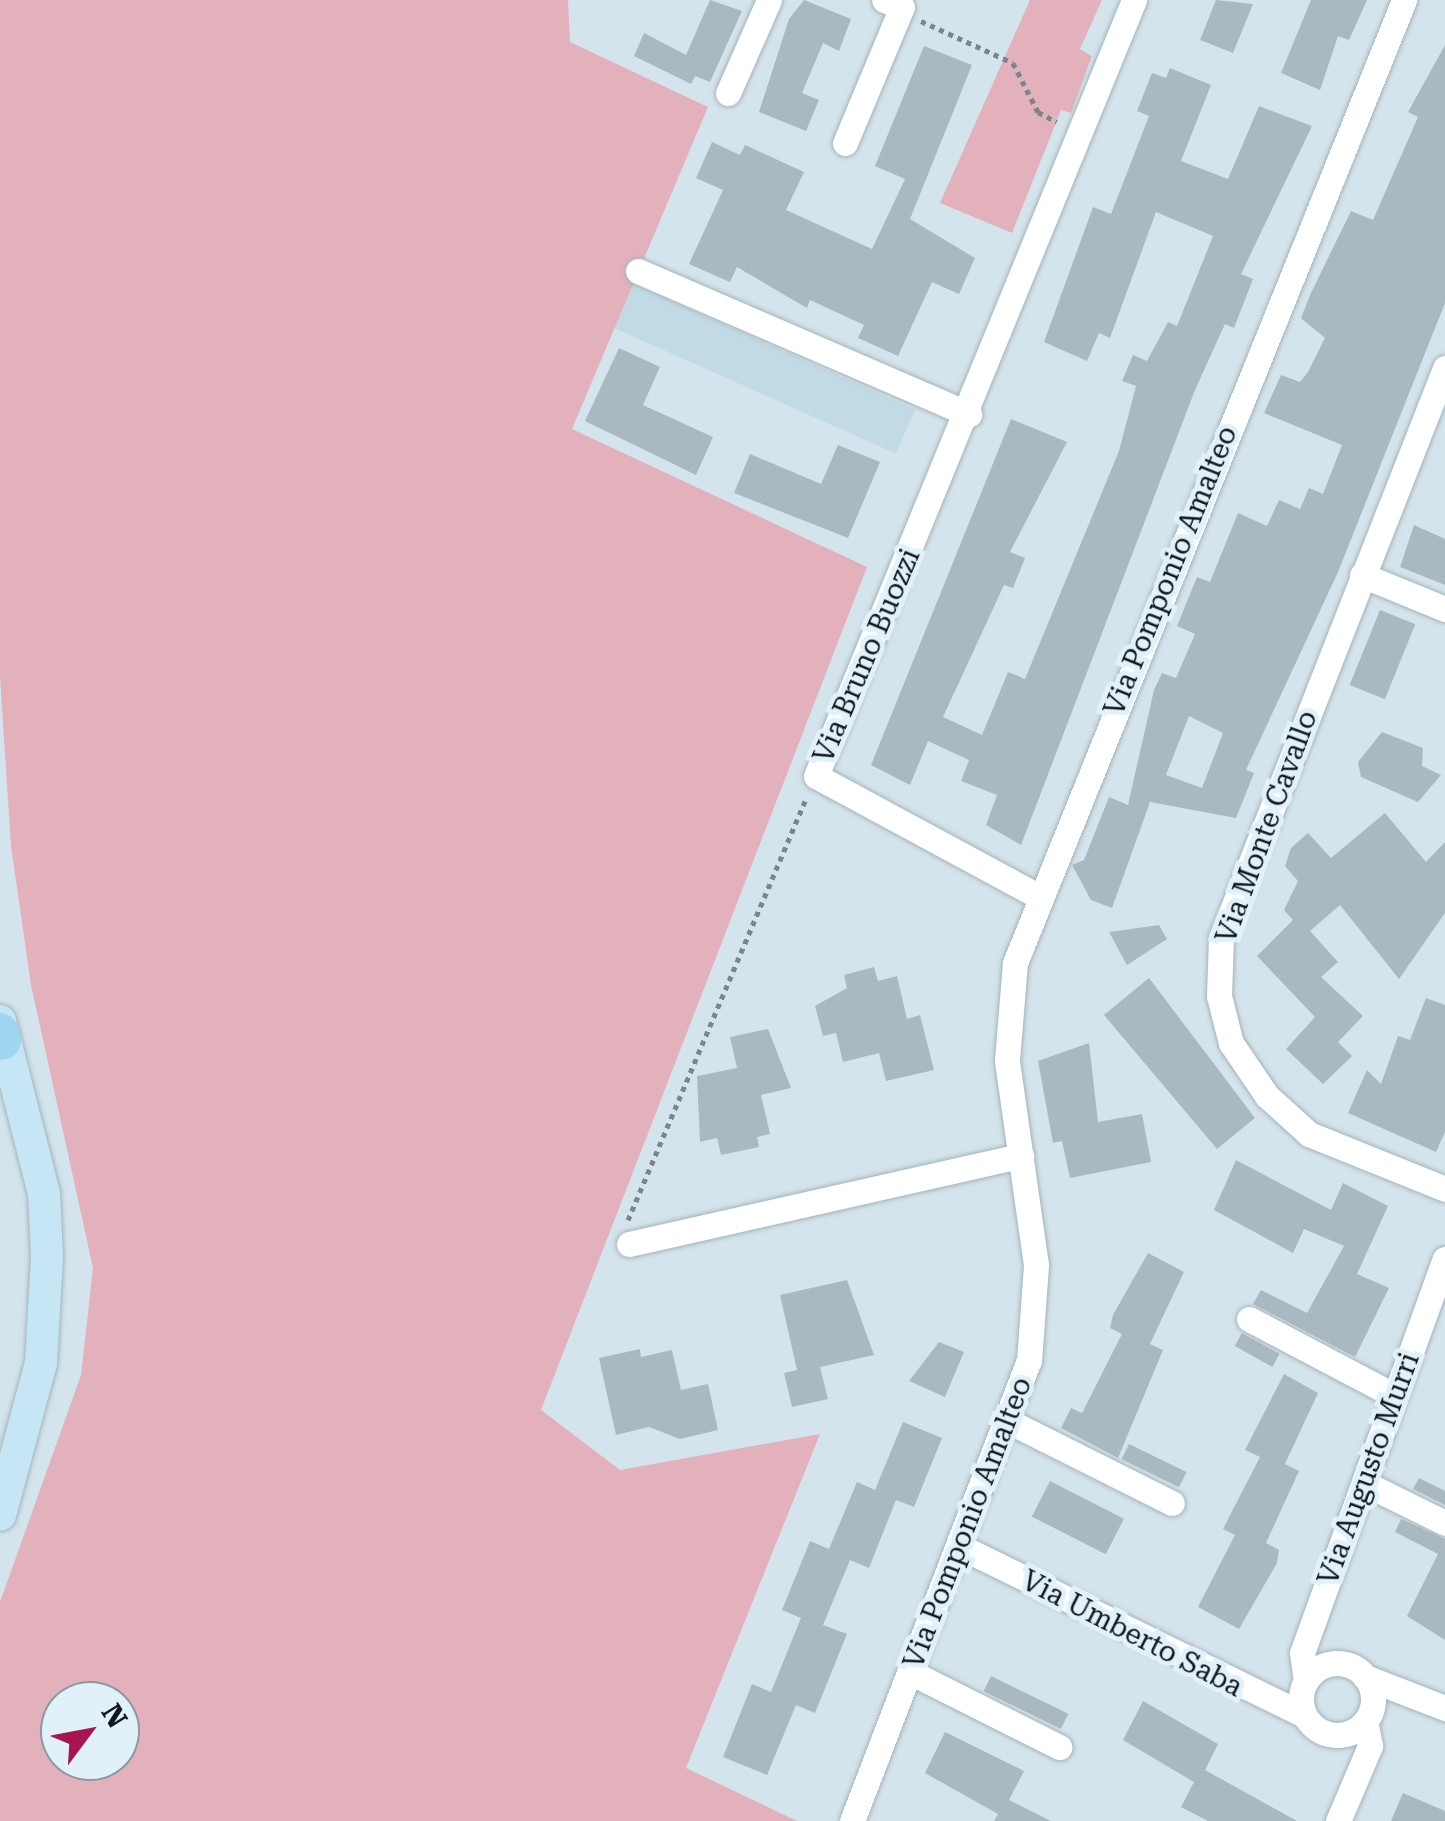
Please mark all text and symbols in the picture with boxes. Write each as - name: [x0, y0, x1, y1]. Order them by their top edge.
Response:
- street label: Via Pomponio Amalteo: [1097, 421, 1245, 721]
- street label: Via Bruno Buozzi: [807, 544, 927, 768]
- street label: Via Monte Cavallo: [1209, 706, 1325, 948]
- street label: Via Augusto Murri: [1311, 1348, 1427, 1590]
- street label: Via Pomponio Amalteo: [897, 1373, 1039, 1673]
- street label: Via Umberto Saba: [1016, 1564, 1248, 1704]
- north arrow: [40, 1681, 140, 1781]
- text: N: [94, 1698, 134, 1734]

